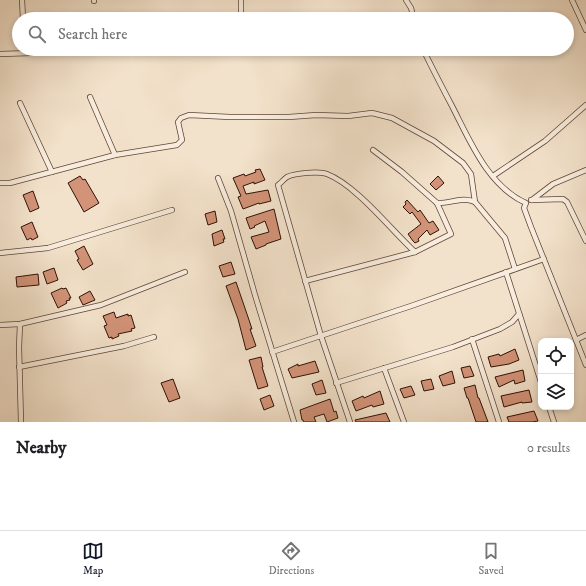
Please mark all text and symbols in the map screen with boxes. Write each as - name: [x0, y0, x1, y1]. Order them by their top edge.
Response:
- search box: [12, 12, 574, 56]
- icon: search: [26, 23, 48, 45]
- text: Search here: [58, 25, 127, 44]
- map controls: [538, 338, 574, 410]
- button: locate: [538, 338, 574, 374]
- button: layers: [538, 374, 574, 410]
- text: Nearby: [16, 437, 66, 459]
- text: 0 results: [527, 440, 570, 456]
- tab: Map: [82, 540, 104, 578]
- tab: Directions: [269, 540, 314, 578]
- tab: Saved: [479, 540, 504, 578]

